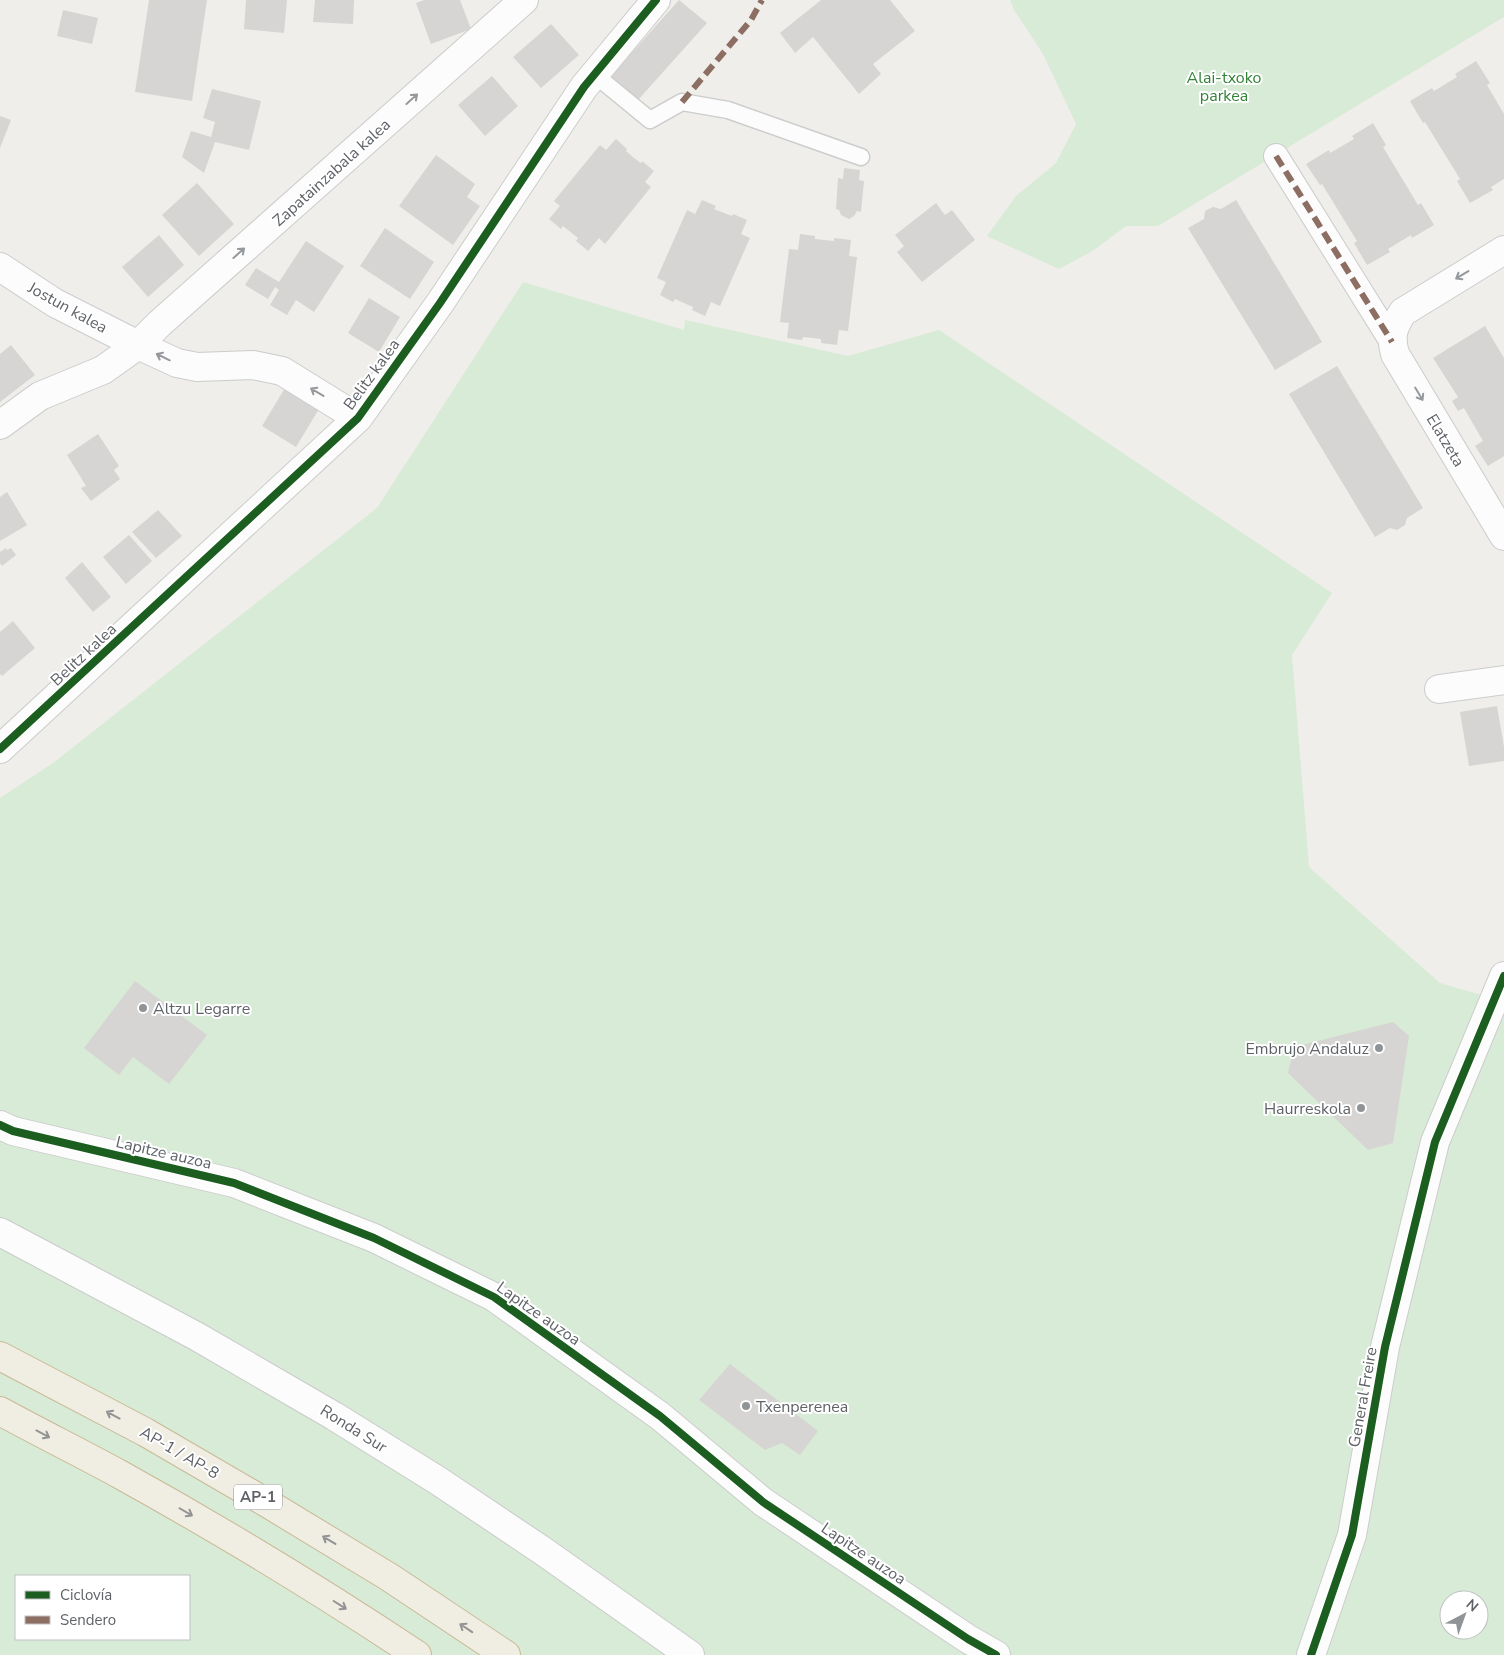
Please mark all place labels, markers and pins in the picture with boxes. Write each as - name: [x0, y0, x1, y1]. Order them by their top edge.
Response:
- place label: Altzu Legarre: [153, 998, 250, 1020]
- marker: Altzu Legarre: [137, 1002, 149, 1014]
- place label: Embrujo Andaluz: [1245, 1038, 1369, 1060]
- marker: Embrujo Andaluz: [1373, 1042, 1385, 1054]
- place label: Haurreskola: [1264, 1098, 1351, 1120]
- marker: Haurreskola: [1355, 1102, 1367, 1114]
- place label: Txenperenea: [756, 1396, 848, 1418]
- marker: Txenperenea: [740, 1400, 752, 1412]

